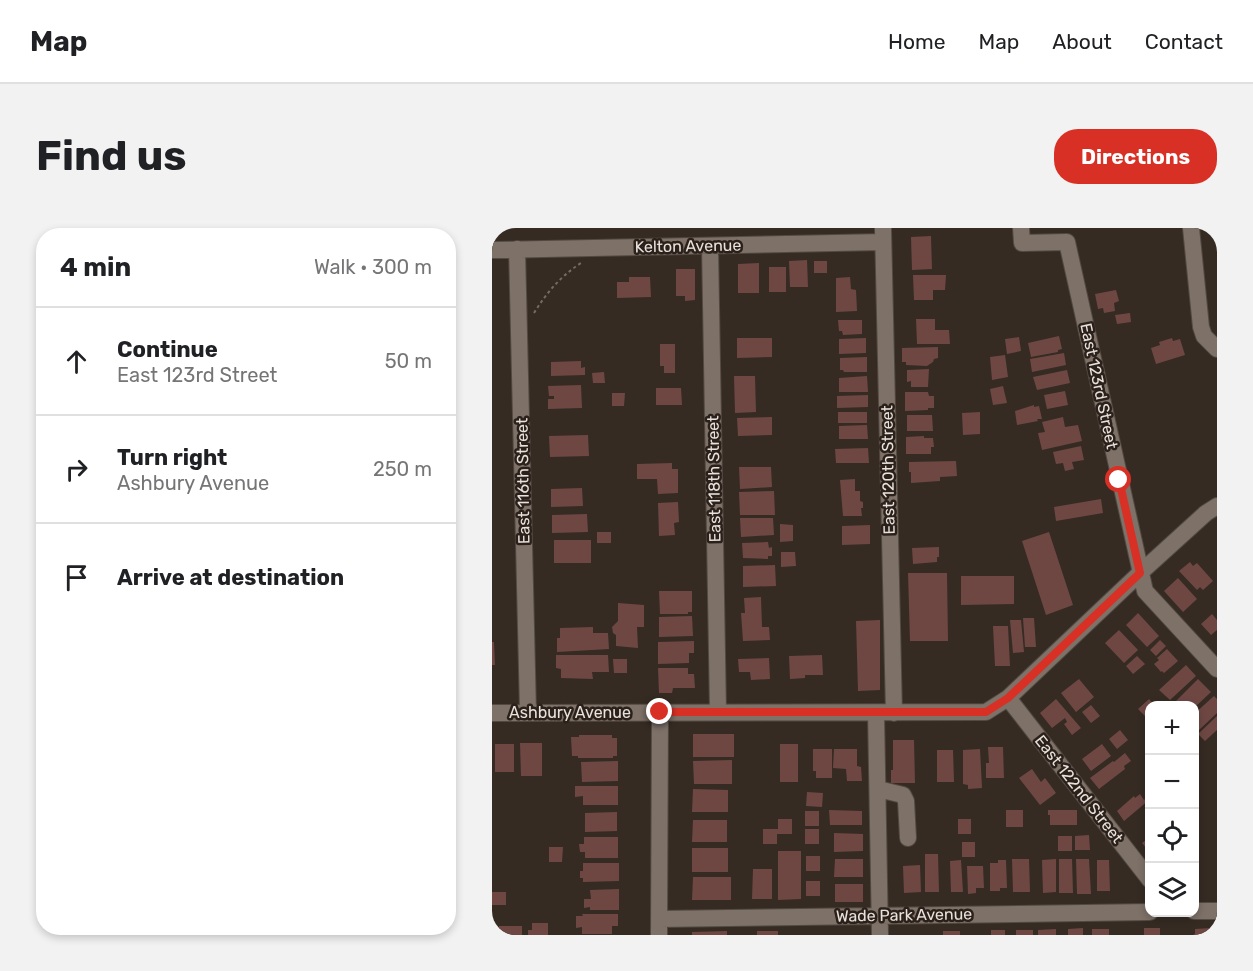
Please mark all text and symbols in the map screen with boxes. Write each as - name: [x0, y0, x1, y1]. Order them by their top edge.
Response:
- text: Map: [30, 25, 87, 58]
- text: Home: [888, 29, 945, 54]
- text: Map: [978, 29, 1019, 54]
- text: About: [1052, 29, 1112, 54]
- text: Contact: [1145, 29, 1223, 54]
- button: Directions: [1054, 129, 1217, 184]
- text: Find us: [36, 131, 187, 181]
- street label: Kelton Avenue: [635, 236, 742, 256]
- text: 4 min: [60, 252, 131, 283]
- text: Walk · 300 m: [314, 255, 432, 279]
- street label: East 123rd Street: [1076, 321, 1122, 451]
- text: Continue: [117, 336, 218, 363]
- icon: ahead: [60, 345, 93, 378]
- text: 50 m: [385, 349, 432, 373]
- text: East 123rd Street: [117, 363, 277, 387]
- street label: East 120th Street: [877, 405, 899, 535]
- street label: East 118th Street: [703, 415, 725, 543]
- street label: East 116th Street: [512, 418, 534, 544]
- text: Turn right: [117, 444, 227, 471]
- icon: right: [60, 453, 93, 486]
- text: 250 m: [373, 457, 432, 481]
- route start: [1105, 466, 1131, 492]
- text: Ashbury Avenue: [117, 471, 269, 495]
- icon: arrive: [60, 561, 93, 594]
- text: Arrive at destination: [117, 564, 344, 591]
- route end: [646, 698, 672, 724]
- map controls: [1145, 701, 1199, 917]
- button: +: [1145, 701, 1199, 755]
- street label: Ashbury Avenue: [509, 703, 631, 722]
- street label: East 122nd Street: [1031, 731, 1127, 847]
- button: −: [1145, 755, 1199, 809]
- button: locate: [1145, 809, 1199, 863]
- button: layers: [1145, 863, 1199, 917]
- street label: Wade Park Avenue: [836, 904, 972, 926]

